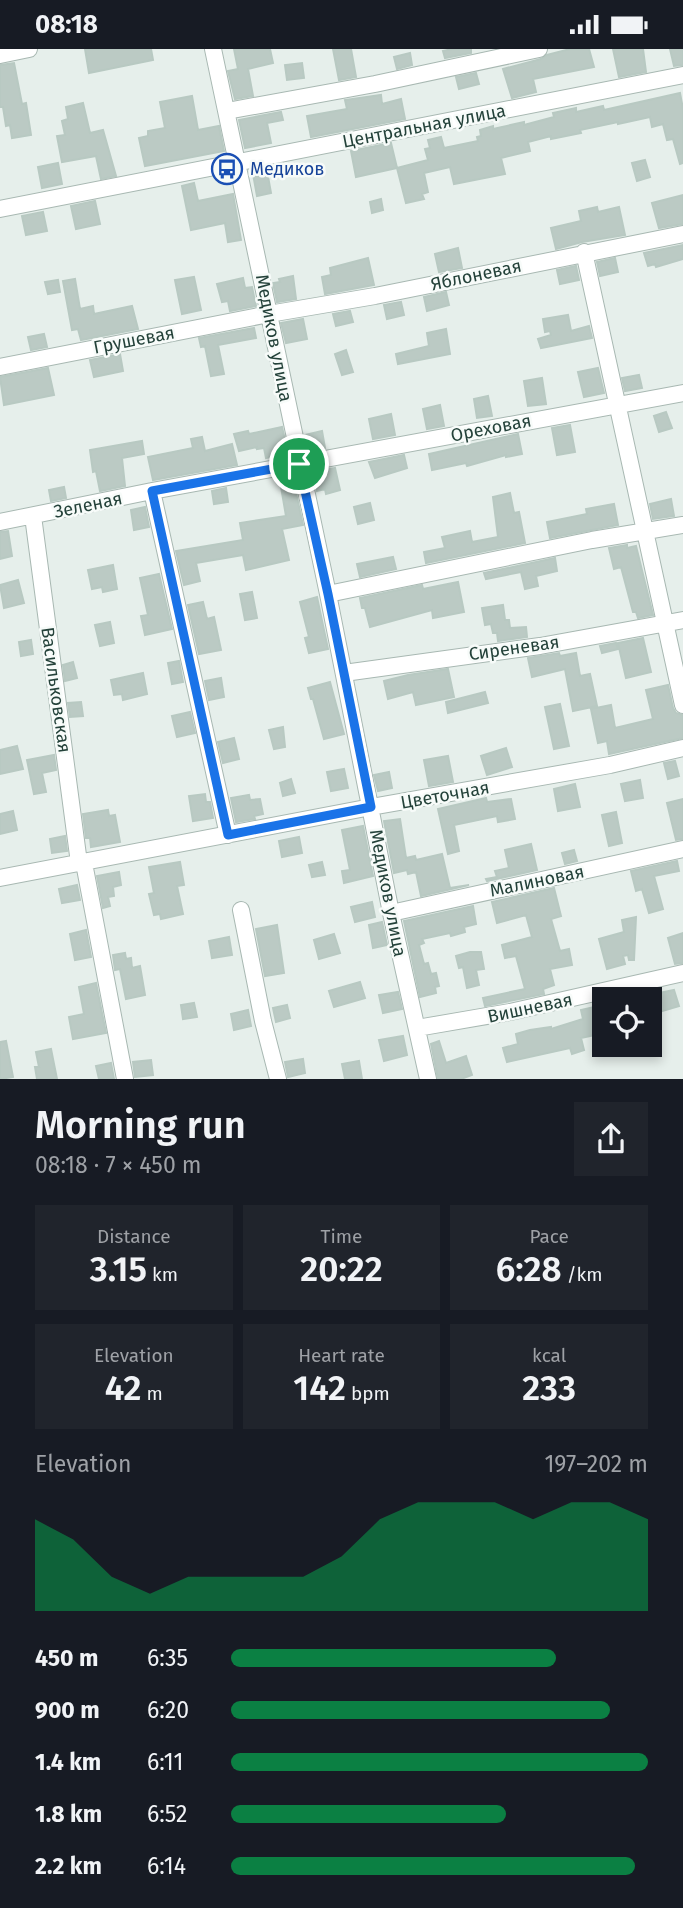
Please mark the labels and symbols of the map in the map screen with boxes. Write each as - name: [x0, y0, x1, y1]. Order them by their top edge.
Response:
- street label: Центральная улица: [341, 99, 507, 153]
- bus stop icon: Медиков: [210, 152, 244, 186]
- place label: Медиков: [250, 158, 324, 180]
- street label: Яблоневая: [429, 255, 523, 295]
- street label: Медиков улица: [251, 272, 297, 404]
- street label: Грушевая: [91, 321, 177, 359]
- street label: Ореховая: [449, 409, 533, 447]
- pin: [269, 434, 329, 494]
- street label: Зеленая: [52, 487, 124, 523]
- street label: Васильковская: [36, 626, 76, 754]
- street label: Сиреневая: [467, 631, 561, 665]
- street label: Цветочная: [399, 776, 491, 814]
- street label: Медиков улица: [365, 827, 411, 959]
- street label: Малиновая: [488, 860, 586, 902]
- street label: Вишневая: [486, 988, 574, 1028]

